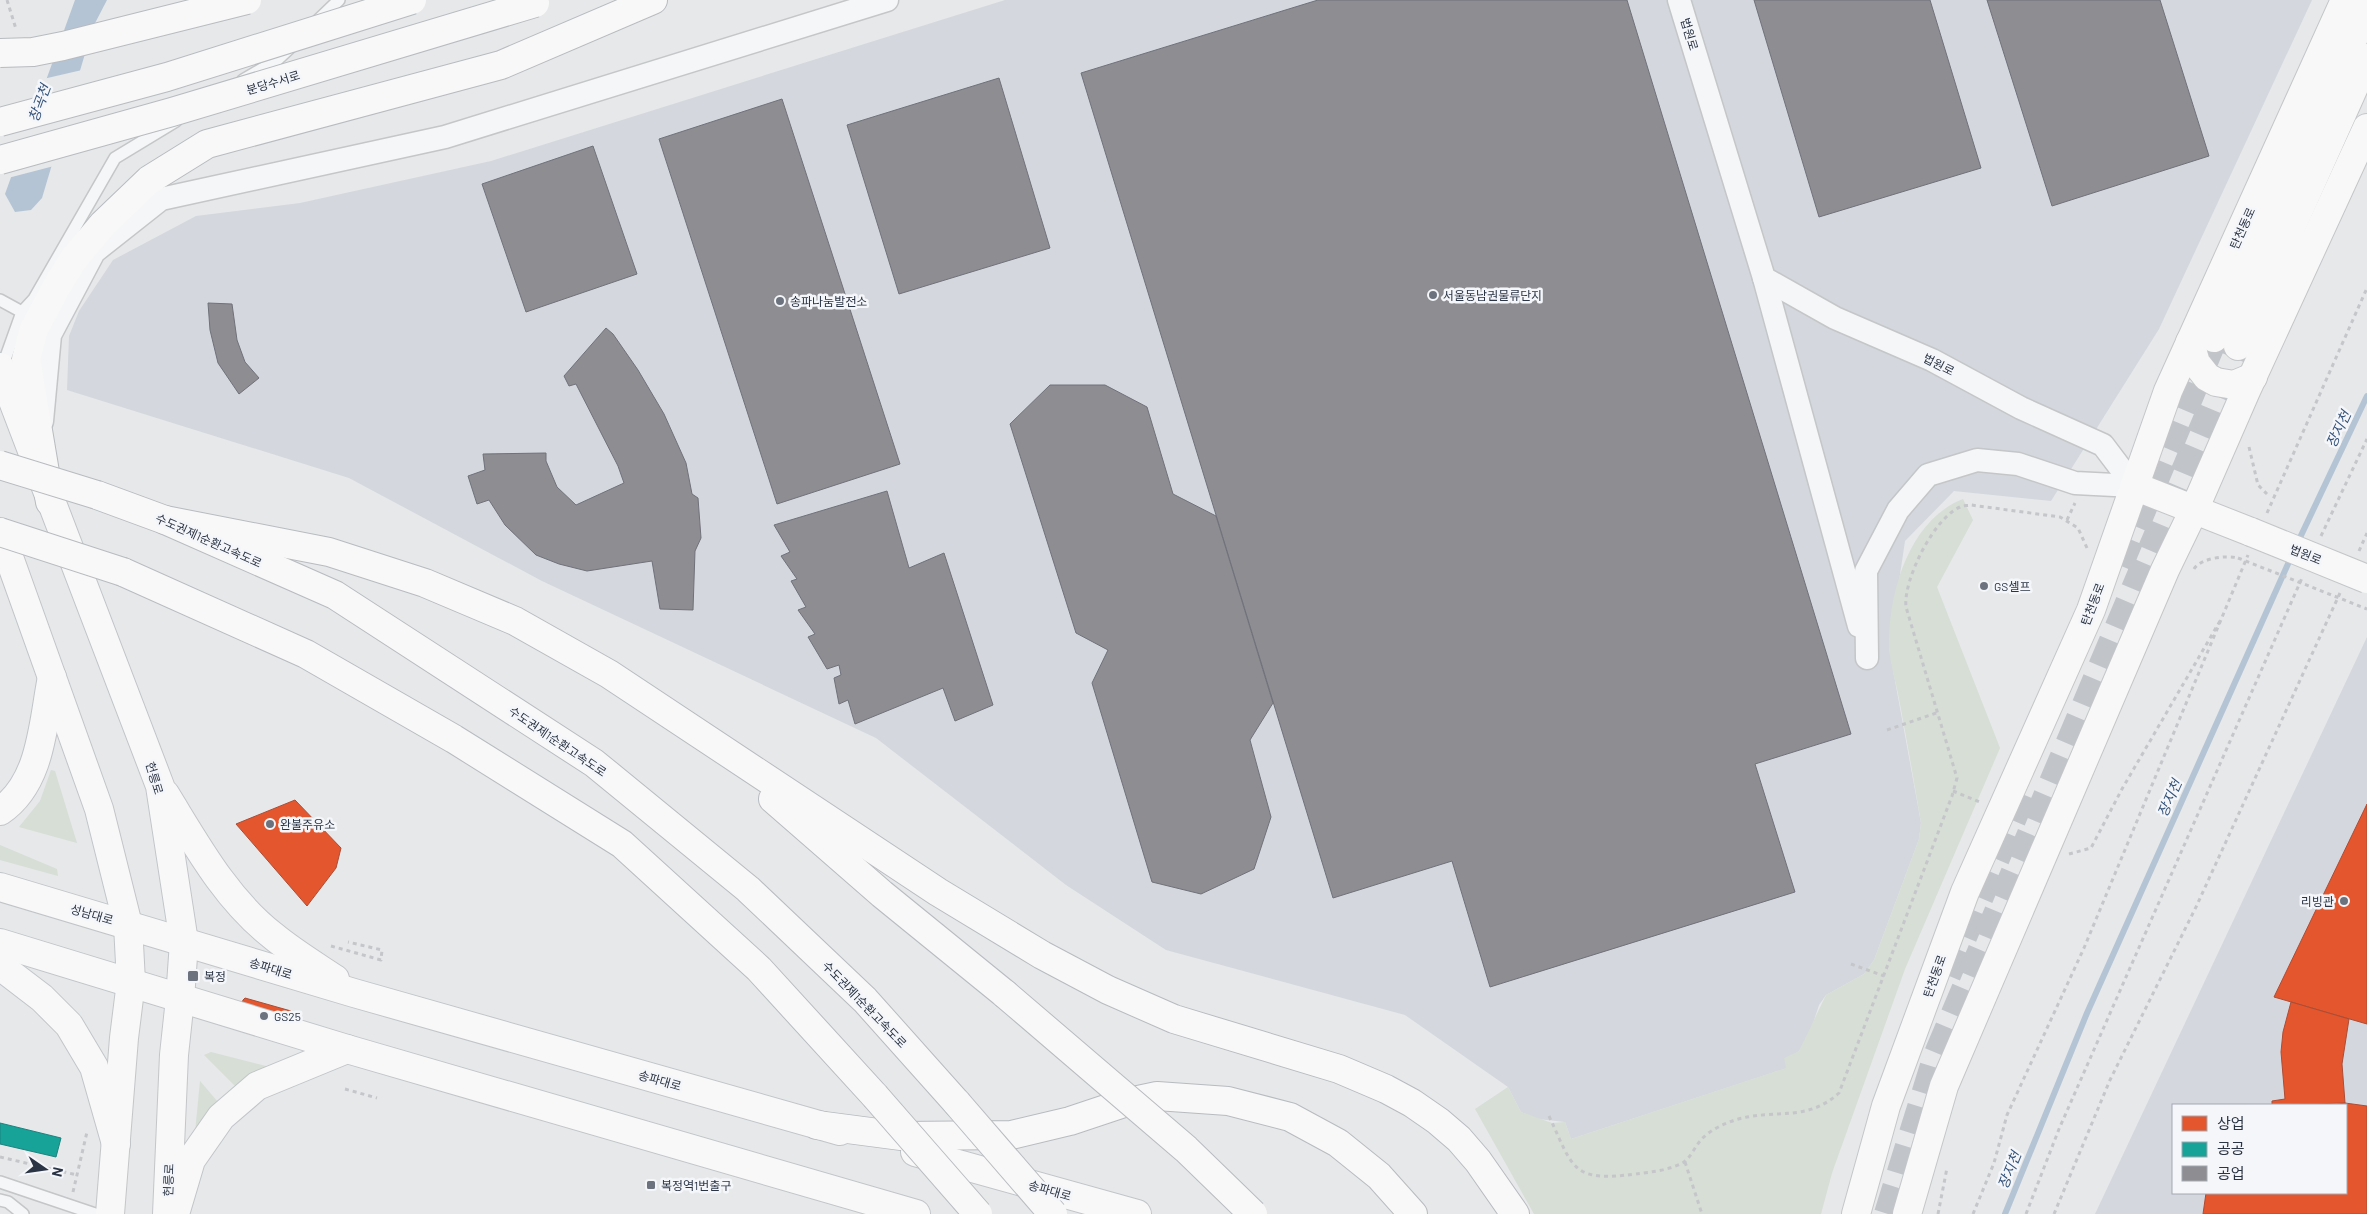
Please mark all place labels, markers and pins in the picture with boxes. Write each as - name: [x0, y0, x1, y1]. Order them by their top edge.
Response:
- place label: 서울동남권물류단지: [1443, 288, 1542, 302]
- marker: 서울동남권물류단지: [1427, 289, 1439, 301]
- place label: 송파나눔발전소: [790, 294, 867, 308]
- marker: 송파나눔발전소: [774, 295, 786, 307]
- place label: GS셀프: [1994, 579, 2030, 593]
- marker: GS셀프: [1978, 580, 1990, 592]
- place label: 완불주유소: [280, 817, 335, 831]
- marker: 완불주유소: [264, 818, 276, 830]
- place label: 리빙관: [2301, 894, 2334, 908]
- marker: 리빙관: [2338, 895, 2350, 907]
- marker: 복정: [186, 969, 200, 983]
- place label: 복정: [204, 969, 226, 983]
- place label: GS25: [274, 1009, 301, 1023]
- marker: GS25: [258, 1010, 270, 1022]
- place label: 복정역1번출구: [661, 1178, 731, 1192]
- marker: 복정역1번출구: [645, 1179, 657, 1191]

